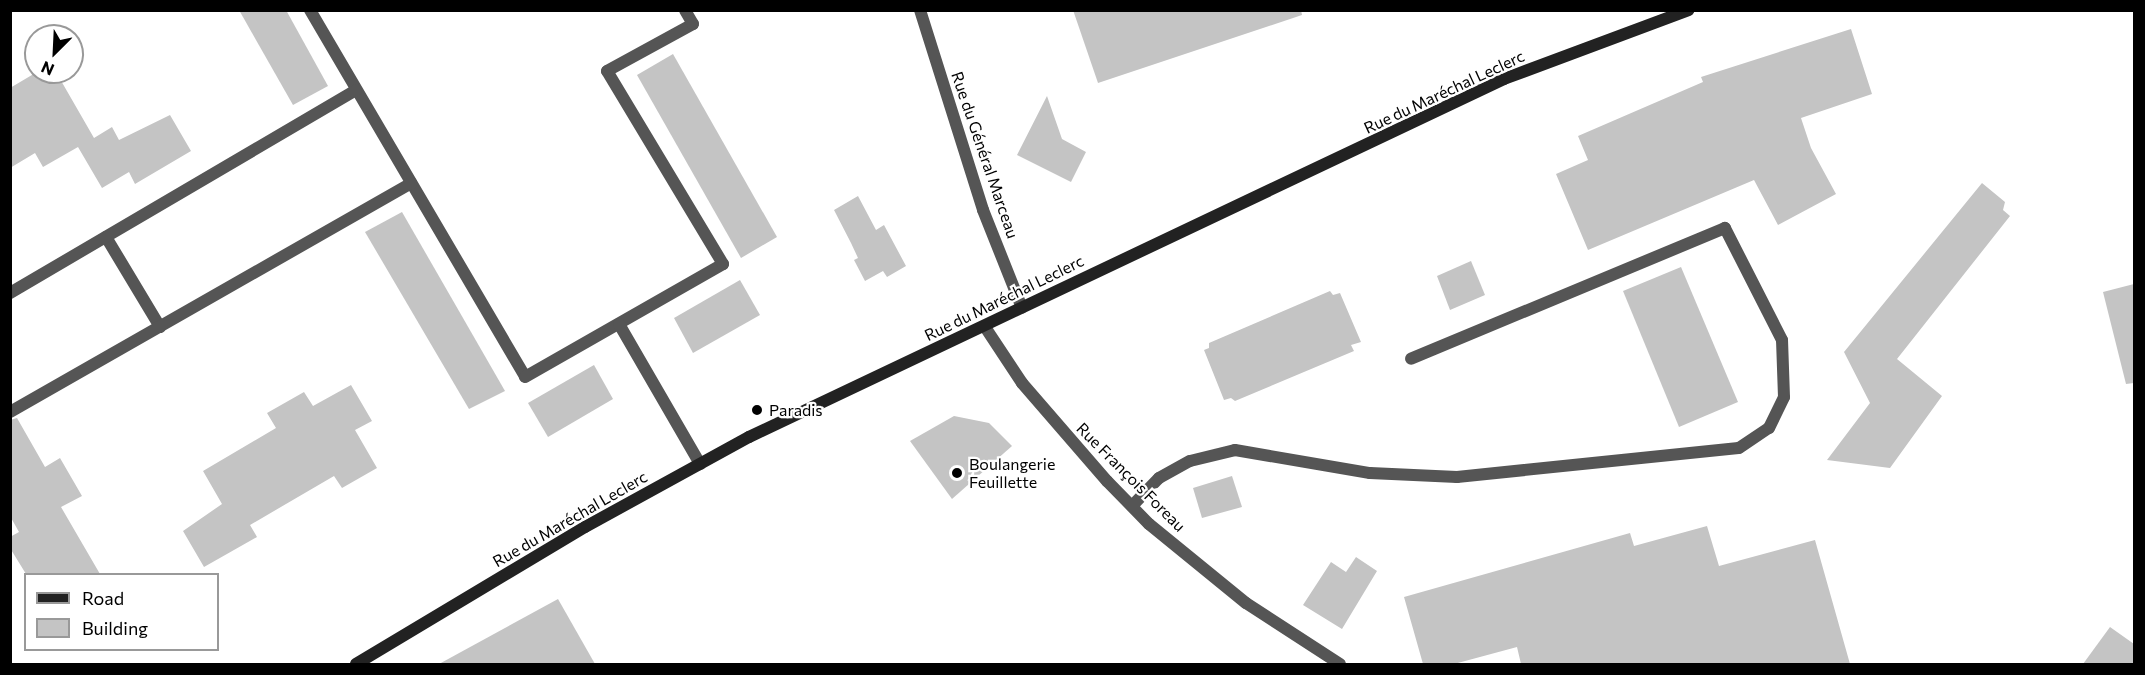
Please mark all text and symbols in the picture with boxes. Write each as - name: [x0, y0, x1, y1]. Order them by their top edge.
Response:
- north arrow: [24, 24, 84, 84]
- street label: Rue du Maréchal Leclerc: [1361, 46, 1527, 138]
- text: N: [38, 58, 57, 80]
- street label: Rue du Général Marceau: [947, 69, 1023, 241]
- street label: Rue du Maréchal Leclerc: [921, 251, 1087, 345]
- place label: Paradis: [769, 400, 823, 420]
- marker: Paradis: [750, 403, 764, 417]
- street label: Rue François Foreau: [1073, 419, 1189, 535]
- place label: Boulangerie Feuillette: [969, 454, 1055, 492]
- marker: Boulangerie Feuillette: [950, 466, 964, 480]
- street label: Rue du Maréchal Leclerc: [489, 467, 651, 571]
- legend: [24, 573, 219, 651]
- text: Road: [82, 587, 124, 609]
- text: Building: [82, 617, 148, 639]

